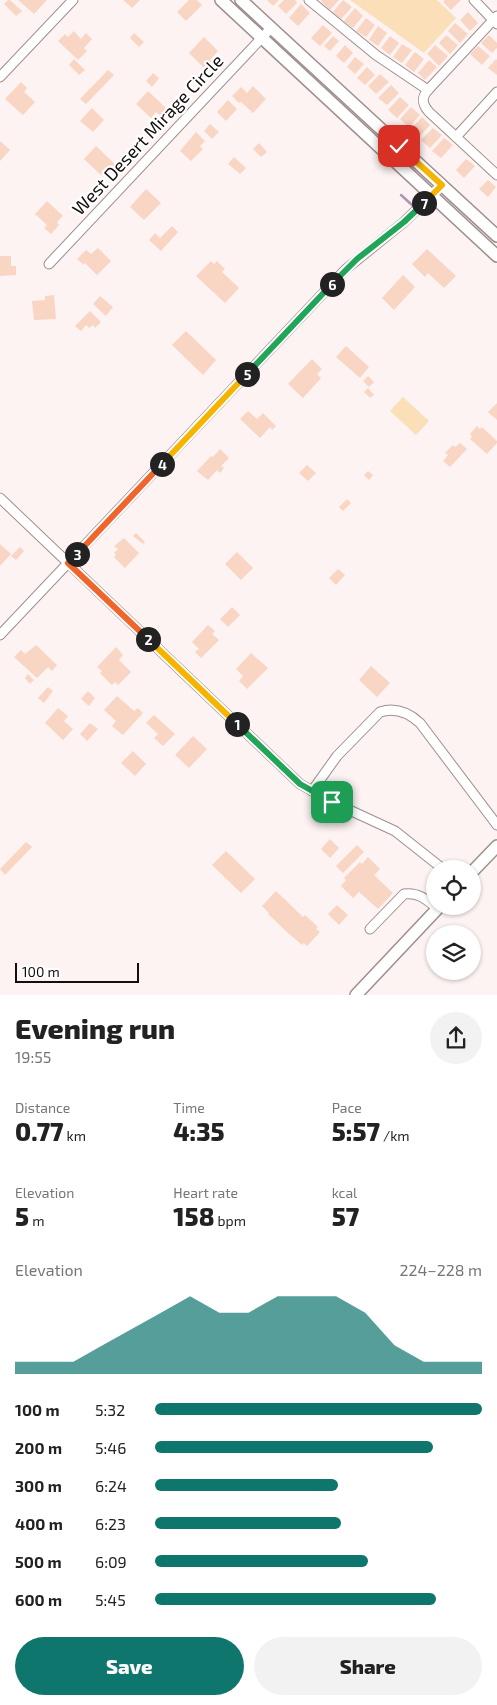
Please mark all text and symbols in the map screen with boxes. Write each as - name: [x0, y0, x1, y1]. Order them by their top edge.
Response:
- street label: West Desert Mirage Circle: [67, 49, 227, 219]
- pin: [378, 125, 420, 167]
- icon: check: [385, 132, 413, 160]
- pin: 7: [412, 190, 436, 216]
- text: 7: [421, 195, 428, 212]
- pin: 6: [320, 272, 344, 296]
- text: 6: [328, 276, 337, 293]
- pin: 5: [234, 362, 260, 386]
- text: 5: [244, 366, 251, 383]
- pin: 4: [150, 452, 174, 476]
- text: 4: [158, 456, 167, 473]
- pin: 3: [64, 542, 90, 566]
- text: 3: [74, 546, 81, 563]
- pin: 2: [136, 626, 160, 652]
- text: 2: [144, 631, 153, 648]
- pin: 1: [224, 712, 250, 736]
- text: 1: [234, 716, 241, 733]
- pin: [311, 781, 353, 823]
- icon: arrive: [318, 788, 346, 816]
- map controls: [426, 860, 481, 980]
- button: locate: [426, 860, 481, 915]
- button: layers: [426, 925, 481, 980]
- scale bar: [15, 960, 139, 983]
- text: 100 m: [22, 963, 60, 980]
- text: Evening run: [15, 1011, 175, 1045]
- button: share: [430, 1012, 482, 1064]
- text: 19:55: [15, 1047, 51, 1066]
- text: Distance: [15, 1099, 70, 1116]
- text: Time: [173, 1099, 205, 1116]
- text: Pace: [332, 1099, 362, 1116]
- text: 0.77: [15, 1116, 64, 1146]
- text: 4:35: [173, 1116, 225, 1146]
- text: 5:57: [332, 1116, 380, 1146]
- text: km: [64, 1127, 86, 1144]
- text: /km: [380, 1127, 410, 1144]
- text: Elevation: [15, 1184, 74, 1201]
- text: Heart rate: [173, 1184, 238, 1201]
- text: kcal: [332, 1184, 357, 1201]
- text: 5: [15, 1201, 29, 1231]
- text: 158: [173, 1201, 214, 1231]
- text: 57: [332, 1201, 359, 1231]
- text: m: [29, 1212, 44, 1229]
- text: bpm: [214, 1212, 246, 1229]
- text: Elevation: [15, 1260, 83, 1279]
- text: 224–228 m: [399, 1260, 482, 1279]
- text: 100 m: [15, 1400, 60, 1419]
- text: 5:32: [95, 1400, 125, 1419]
- text: 200 m: [15, 1438, 62, 1457]
- text: 5:46: [95, 1438, 126, 1457]
- text: 300 m: [15, 1476, 62, 1495]
- text: 6:24: [95, 1476, 127, 1495]
- text: 400 m: [15, 1514, 63, 1533]
- text: 6:23: [95, 1514, 126, 1533]
- text: 500 m: [15, 1552, 62, 1571]
- text: 6:09: [95, 1552, 127, 1571]
- text: 600 m: [15, 1590, 62, 1609]
- text: 5:45: [95, 1590, 126, 1609]
- button: Save: [15, 1637, 244, 1695]
- button: Share: [254, 1637, 482, 1695]

